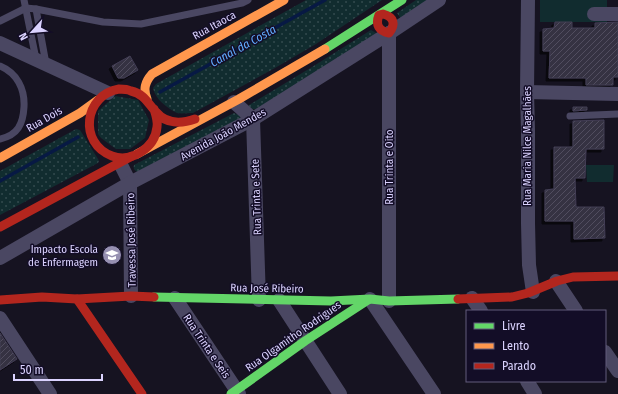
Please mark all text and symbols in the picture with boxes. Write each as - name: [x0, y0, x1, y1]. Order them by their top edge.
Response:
- street label: Rua Itaoca: [190, 8, 238, 43]
- north arrow: [12, 12, 52, 52]
- water label: Canal da Costa: [208, 22, 278, 70]
- text: N: [16, 30, 31, 42]
- street label: Rua Maria Nilce Magalhães: [521, 86, 534, 206]
- street label: Rua Dois: [24, 104, 65, 135]
- street label: Avenida João Mendes: [178, 105, 269, 163]
- street label: Rua Trinta e Oito: [383, 129, 396, 205]
- street label: Rua Trinta e Sete: [249, 159, 264, 235]
- street label: Travessa José Ribeiro: [124, 192, 139, 287]
- place label: Impacto Escola de Enfermagem: [28, 243, 98, 269]
- school or university icon: Impacto Escola de Enfermagem: [101, 244, 123, 266]
- street label: Rua José Ribeiro: [230, 281, 304, 296]
- street label: Rua Olgamitho Rodrigues: [243, 298, 344, 374]
- legend: [466, 310, 606, 382]
- street label: Rua Trinta e Seis: [180, 312, 233, 381]
- text: Livre: [502, 319, 526, 333]
- text: Lento: [502, 339, 529, 353]
- scale bar: [14, 356, 102, 382]
- text: Parado: [502, 359, 536, 373]
- text: 50 m: [20, 363, 44, 377]

